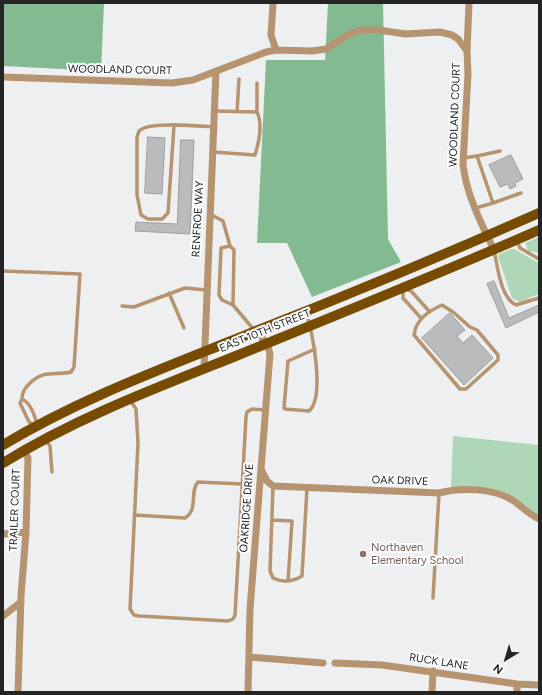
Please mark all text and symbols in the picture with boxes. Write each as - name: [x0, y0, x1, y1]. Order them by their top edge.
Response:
- street label: WOODLAND COURT: [68, 62, 172, 78]
- street label: WOODLAND COURT: [447, 63, 463, 167]
- street label: RENFROE WAY: [189, 180, 207, 258]
- street label: EAST 10TH STREET: [218, 307, 312, 355]
- street label: OAKRIDGE DRIVE: [237, 463, 257, 553]
- street label: TRAILER COURT: [7, 469, 23, 551]
- street label: OAK DRIVE: [371, 473, 429, 489]
- place label: Northaven Elementary School: [371, 541, 463, 567]
- marker: Northaven Elementary School: [358, 549, 368, 559]
- north arrow: [486, 639, 526, 679]
- street label: RUCK LANE: [408, 651, 470, 673]
- text: N: [491, 661, 506, 677]

